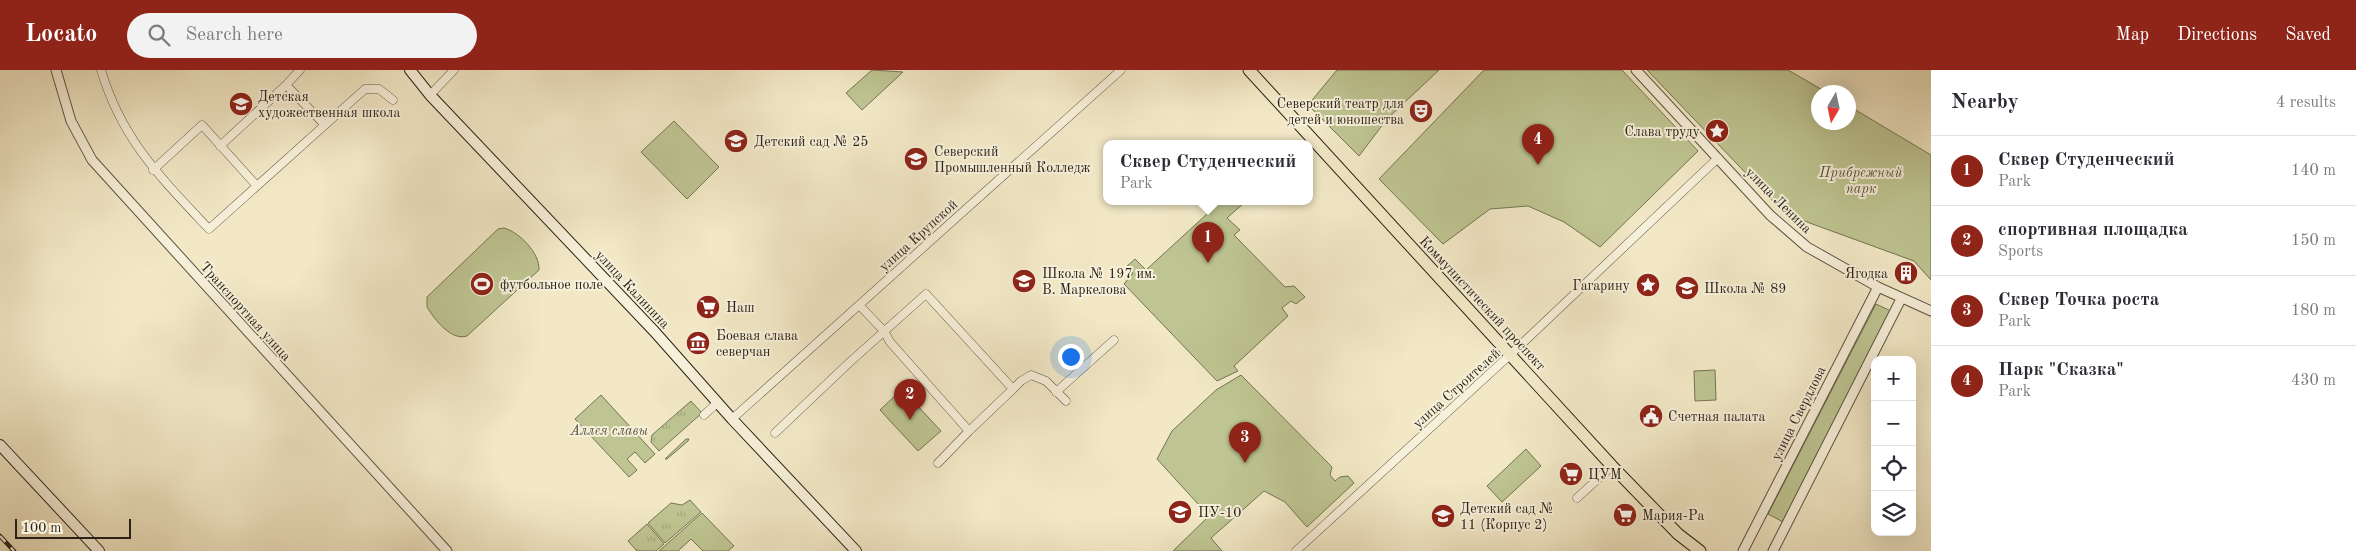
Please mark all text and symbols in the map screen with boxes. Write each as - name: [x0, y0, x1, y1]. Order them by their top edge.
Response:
- search box: [127, 13, 477, 58]
- icon: search: [145, 21, 173, 49]
- text: Locato: [25, 23, 97, 47]
- text: Search here: [185, 26, 283, 45]
- text: Map: [2116, 26, 2149, 44]
- text: Directions: [2177, 26, 2257, 44]
- text: Saved: [2285, 26, 2331, 44]
- north arrow: [1811, 85, 1856, 130]
- place label: Детская художественная школа: [258, 90, 400, 120]
- school or university icon: Детская художественная школа: [228, 91, 254, 117]
- text: Nearby: [1951, 92, 2019, 113]
- text: 4 results: [2276, 95, 2336, 111]
- place label: Северский театр для детей и юношества: [1277, 97, 1404, 127]
- theatre icon: Северский театр для детей и юношества: [1408, 98, 1434, 124]
- place icon: Слава труду: [1704, 118, 1730, 144]
- pin: 4: [1522, 124, 1554, 165]
- place label: Слава труду: [1624, 125, 1701, 139]
- school or university icon: Детский сад № 25: [723, 128, 749, 154]
- place label: Детский сад № 25: [754, 135, 868, 149]
- popup: [1103, 140, 1313, 205]
- place label: Северский Промышленный Колледж: [934, 145, 1091, 175]
- school or university icon: Северский Промышленный Колледж: [903, 146, 929, 172]
- text: Сквер Студенческий: [1998, 151, 2175, 170]
- text: Сквер Студенческий: [1120, 153, 1296, 172]
- text: 1: [1962, 163, 1972, 179]
- text: 140 m: [2291, 163, 2336, 179]
- street label: улица Ленина: [1743, 165, 1814, 236]
- park label: Прибрежный парк: [1818, 165, 1903, 197]
- text: Park: [1998, 174, 2031, 190]
- text: Park: [1120, 176, 1153, 192]
- street label: улица Крупской: [877, 197, 960, 274]
- text: спортивная площадка: [1998, 221, 2188, 240]
- pin: 1: [1192, 222, 1224, 263]
- text: 2: [1962, 233, 1972, 249]
- text: 150 m: [2291, 233, 2336, 249]
- street label: Коммунистический проспект: [1417, 234, 1548, 374]
- text: Sports: [1998, 244, 2043, 260]
- street label: улица Калинина: [593, 248, 672, 332]
- street label: Транспортная улица: [197, 259, 293, 364]
- building icon: Ягодка: [1893, 260, 1919, 286]
- place label: Школа № 197 им. В. Маркелова: [1042, 267, 1156, 297]
- place label: Ягодка: [1845, 267, 1888, 281]
- school or university icon: Школа № 197 им. В. Маркелова: [1011, 268, 1037, 294]
- sports icon: футбольное поле: [469, 271, 495, 297]
- place icon: Гагарину: [1635, 272, 1661, 298]
- school or university icon: Школа № 89: [1674, 275, 1700, 301]
- place label: футбольное поле: [500, 278, 603, 293]
- place label: Гагарину: [1572, 279, 1631, 293]
- place label: Школа № 89: [1704, 282, 1786, 296]
- text: Сквер Точка роста: [1998, 291, 2159, 310]
- supermarket icon: Наш: [695, 294, 721, 320]
- place label: Наш: [726, 301, 755, 315]
- text: 3: [1962, 303, 1972, 319]
- text: 180 m: [2291, 303, 2336, 319]
- text: Park: [1998, 314, 2031, 330]
- place label: Боевая слава северчан: [716, 329, 798, 359]
- museum icon: Боевая слава северчан: [685, 330, 711, 356]
- your location: [1058, 344, 1084, 370]
- street label: улица Строителей: [1411, 346, 1503, 431]
- map controls: [1871, 356, 1916, 536]
- button: +: [1871, 356, 1916, 401]
- text: Парк "Сказка": [1998, 361, 2124, 380]
- street label: улица Свердлова: [1769, 364, 1829, 463]
- text: 4: [1962, 373, 1972, 389]
- text: 430 m: [2291, 373, 2336, 389]
- pin: 2: [894, 379, 926, 420]
- text: Park: [1998, 384, 2031, 400]
- button: −: [1871, 401, 1916, 446]
- public building icon: Счетная палата: [1638, 403, 1664, 429]
- place label: Счетная палата: [1668, 410, 1765, 424]
- pin: 3: [1229, 422, 1261, 463]
- park label: Аллея славы: [569, 424, 649, 438]
- button: locate: [1871, 446, 1916, 491]
- supermarket icon: ЦУМ: [1558, 461, 1584, 487]
- place label: ЦУМ: [1588, 468, 1622, 482]
- button: layers: [1871, 491, 1916, 536]
- school or university icon: ПУ-10: [1167, 499, 1193, 525]
- place label: Детский сад № 11 (Корпус 2): [1460, 502, 1554, 532]
- supermarket icon: Мария-Ра: [1612, 502, 1638, 528]
- school or university icon: Детский сад № 11 (Корпус 2): [1430, 503, 1456, 529]
- place label: ПУ-10: [1198, 506, 1241, 520]
- place label: Мария-Ра: [1642, 509, 1704, 523]
- scale bar: [15, 516, 131, 539]
- text: 100 m: [22, 521, 61, 535]

